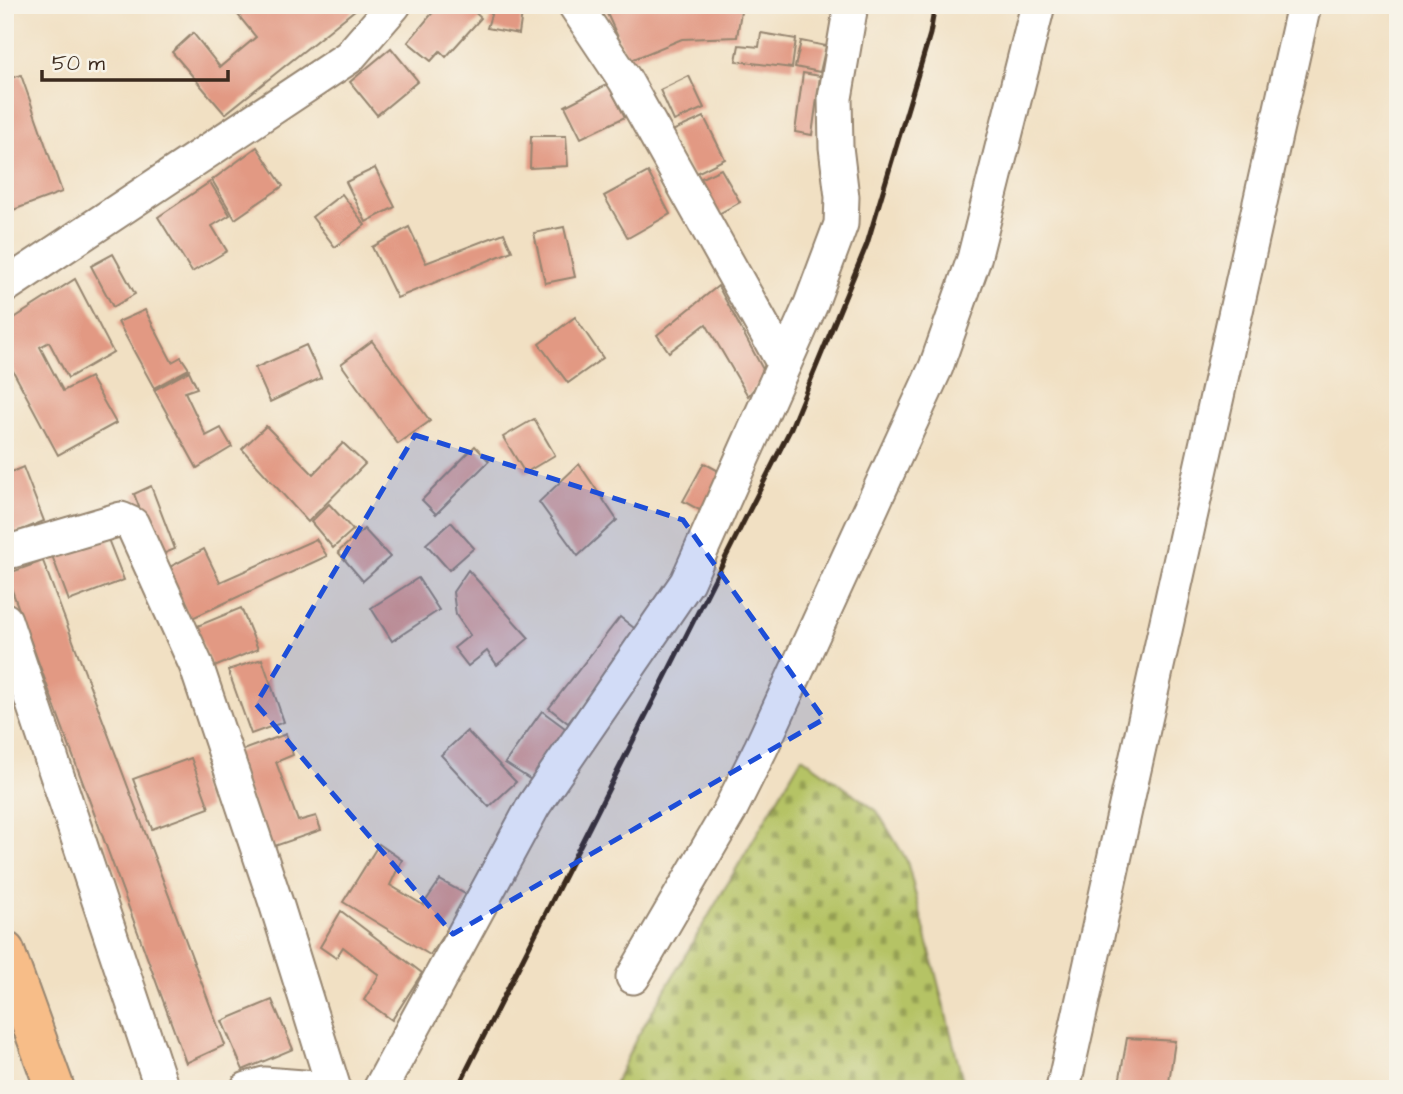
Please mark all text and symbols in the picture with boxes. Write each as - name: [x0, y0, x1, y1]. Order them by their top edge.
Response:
- scale bar: [42, 38, 228, 82]
- text: 50 m: [52, 49, 106, 78]

